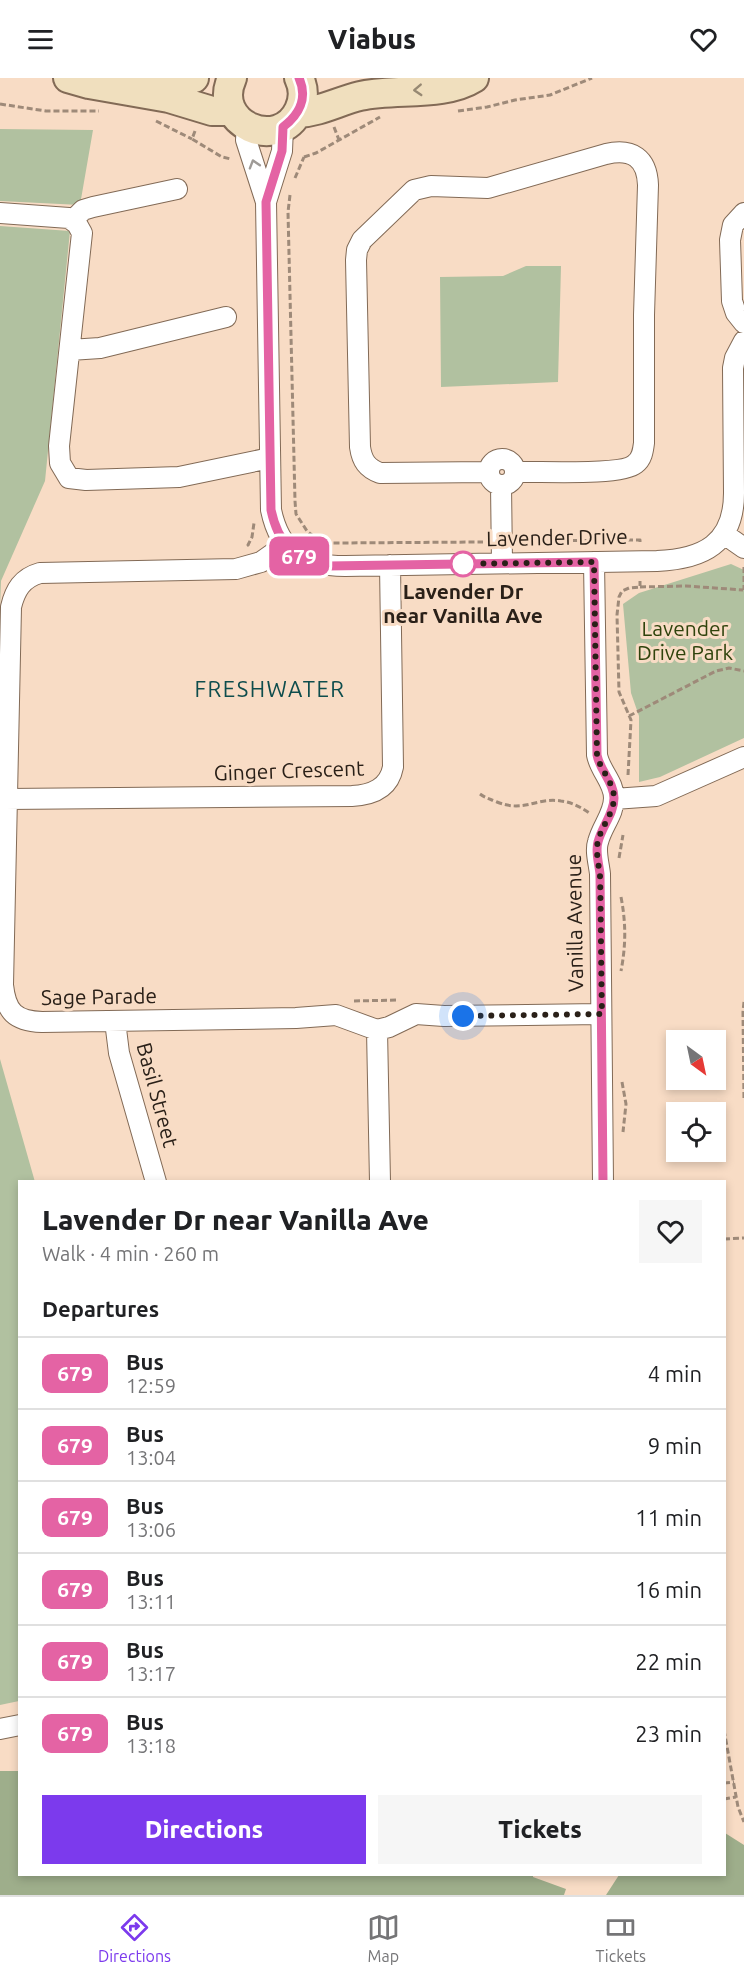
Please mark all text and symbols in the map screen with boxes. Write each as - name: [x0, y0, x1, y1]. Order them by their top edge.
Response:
- icon: menu: [24, 23, 57, 56]
- icon: heart: [687, 23, 720, 56]
- text: Viabus: [328, 24, 416, 54]
- one-way arrow: [413, 84, 422, 97]
- one-way arrow: [249, 159, 261, 170]
- street label: Lavender Drive: [486, 524, 628, 550]
- line badge: 679: [264, 536, 334, 576]
- text: 679: [281, 544, 317, 568]
- marker: Lavender Dr near Vanilla Ave: [450, 551, 476, 577]
- place label: Lavender Dr near Vanilla Ave: [383, 579, 543, 627]
- park label: Lavender Drive Park: [637, 616, 733, 664]
- district label: FRESHWATER: [195, 676, 345, 701]
- street label: Ginger Crescent: [213, 755, 365, 785]
- street label: Vanilla Avenue: [561, 854, 587, 992]
- street label: Sage Parade: [41, 983, 157, 1009]
- your location: [448, 1001, 478, 1031]
- north arrow: [666, 1030, 726, 1090]
- map controls: [666, 1030, 726, 1162]
- street label: Basil Street: [132, 1040, 183, 1150]
- button: locate: [666, 1102, 726, 1162]
- button: heart: [639, 1200, 702, 1263]
- text: Lavender Dr near Vanilla Ave: [42, 1204, 429, 1235]
- text: Walk · 4 min · 260 m: [42, 1242, 219, 1265]
- text: Departures: [42, 1296, 159, 1321]
- text: Bus: [126, 1349, 164, 1374]
- text: 679: [57, 1361, 93, 1385]
- text: 4 min: [648, 1361, 702, 1386]
- text: 12:59: [126, 1374, 176, 1397]
- text: Bus: [126, 1421, 164, 1446]
- text: 679: [57, 1433, 93, 1457]
- text: 9 min: [648, 1433, 702, 1458]
- text: 13:04: [126, 1446, 176, 1469]
- text: Bus: [126, 1493, 164, 1518]
- text: 679: [57, 1505, 93, 1529]
- text: 11 min: [635, 1505, 702, 1530]
- text: 13:06: [126, 1518, 176, 1541]
- text: Bus: [126, 1565, 164, 1590]
- text: 679: [57, 1577, 93, 1601]
- text: 16 min: [635, 1577, 702, 1602]
- text: 13:11: [126, 1590, 176, 1613]
- text: Bus: [126, 1637, 164, 1662]
- text: 679: [57, 1649, 93, 1673]
- text: 22 min: [635, 1649, 702, 1674]
- text: 13:17: [126, 1662, 176, 1685]
- text: Bus: [126, 1709, 164, 1734]
- text: 679: [57, 1721, 93, 1745]
- text: 23 min: [635, 1721, 702, 1746]
- text: 13:18: [126, 1734, 176, 1757]
- button: Directions: [42, 1795, 366, 1864]
- button: Tickets: [378, 1795, 702, 1864]
- tab: Directions: [98, 1911, 171, 1965]
- tab: Map: [367, 1911, 400, 1965]
- tab: Tickets: [596, 1911, 646, 1965]

